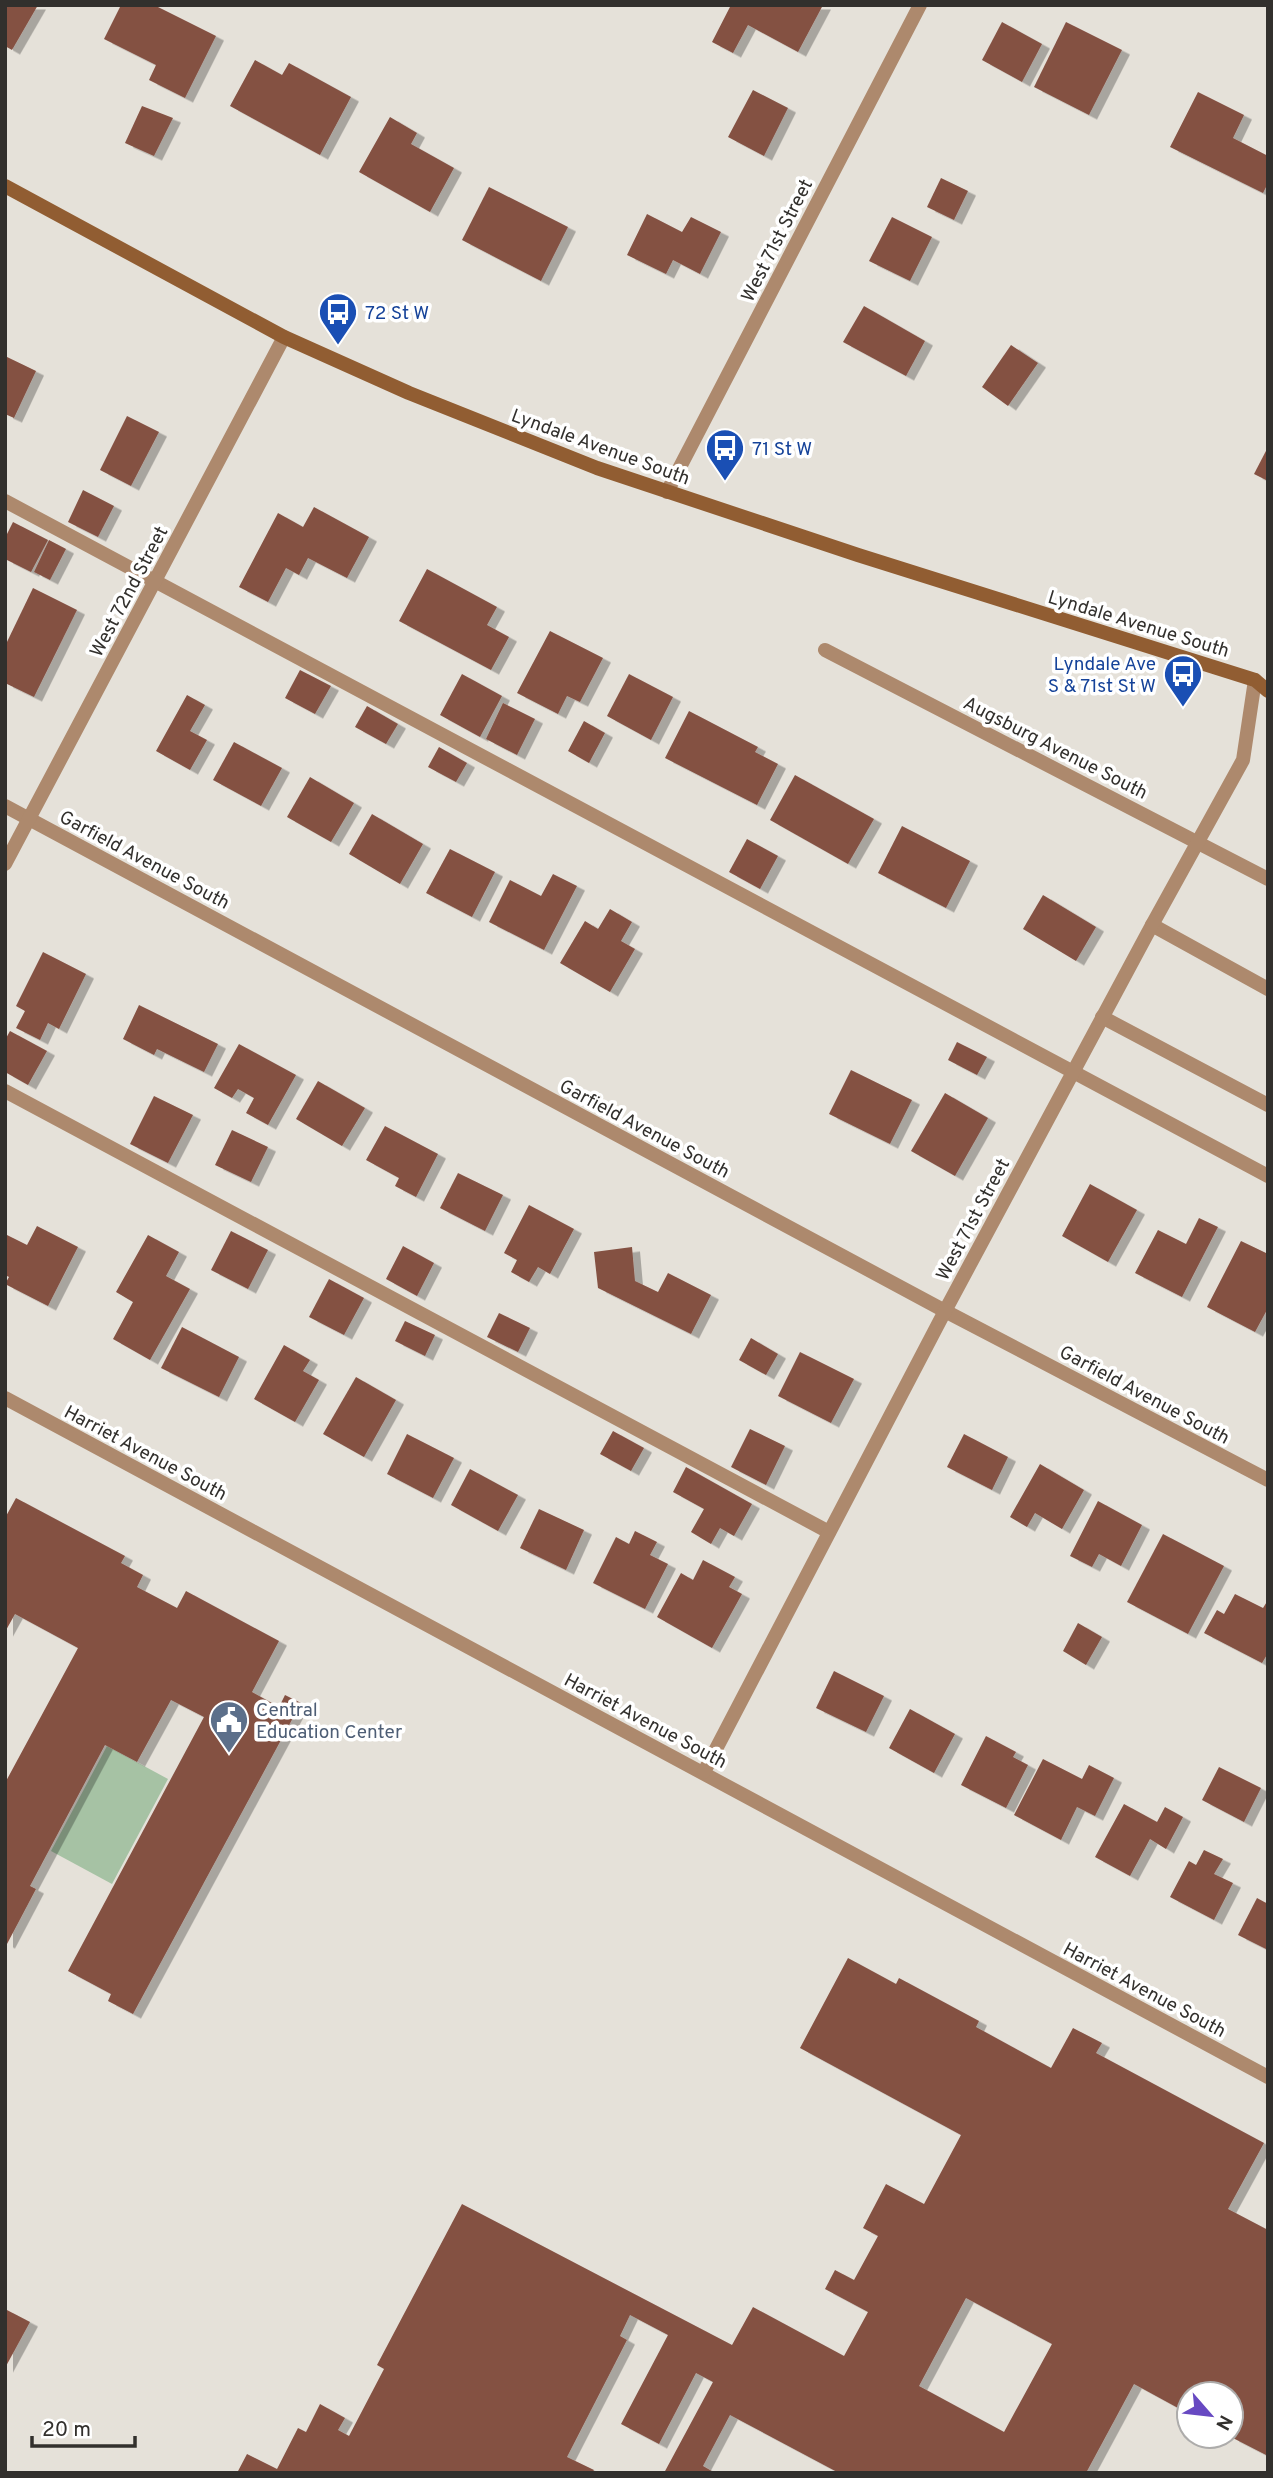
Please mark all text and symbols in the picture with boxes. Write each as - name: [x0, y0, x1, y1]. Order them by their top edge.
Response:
- street label: West 71st Street: [736, 175, 819, 306]
- bus stop icon: 72 St W: [317, 291, 359, 346]
- place label: 72 St W: [365, 302, 429, 326]
- street label: Lyndale Avenue South: [508, 404, 693, 491]
- bus stop icon: 71 St W: [704, 427, 746, 482]
- place label: 71 St W: [752, 438, 812, 462]
- street label: West 72nd Street: [85, 522, 174, 662]
- street label: Lyndale Avenue South: [1045, 586, 1232, 664]
- place label: Lyndale Ave S & 71st St W: [1048, 653, 1156, 699]
- bus stop icon: Lyndale Ave S & 71st St W: [1162, 653, 1204, 708]
- street label: Augsburg Avenue South: [959, 692, 1151, 806]
- street label: Garfield Avenue South: [55, 806, 233, 916]
- street label: Garfield Avenue South: [555, 1075, 733, 1185]
- street label: West 71st Street: [932, 1155, 1016, 1285]
- street label: Garfield Avenue South: [1055, 1341, 1233, 1451]
- street label: Harriet Avenue South: [59, 1401, 231, 1507]
- street label: Harriet Avenue South: [559, 1669, 731, 1775]
- public building icon: Central Education Center: [208, 1699, 250, 1754]
- place label: Central Education Center: [256, 1699, 403, 1745]
- street label: Harriet Avenue South: [1058, 1938, 1230, 2044]
- north arrow: [1175, 2380, 1245, 2450]
- scale bar: [32, 2404, 135, 2448]
- text: N: [1209, 2410, 1237, 2434]
- text: 20 m: [42, 2417, 91, 2444]

